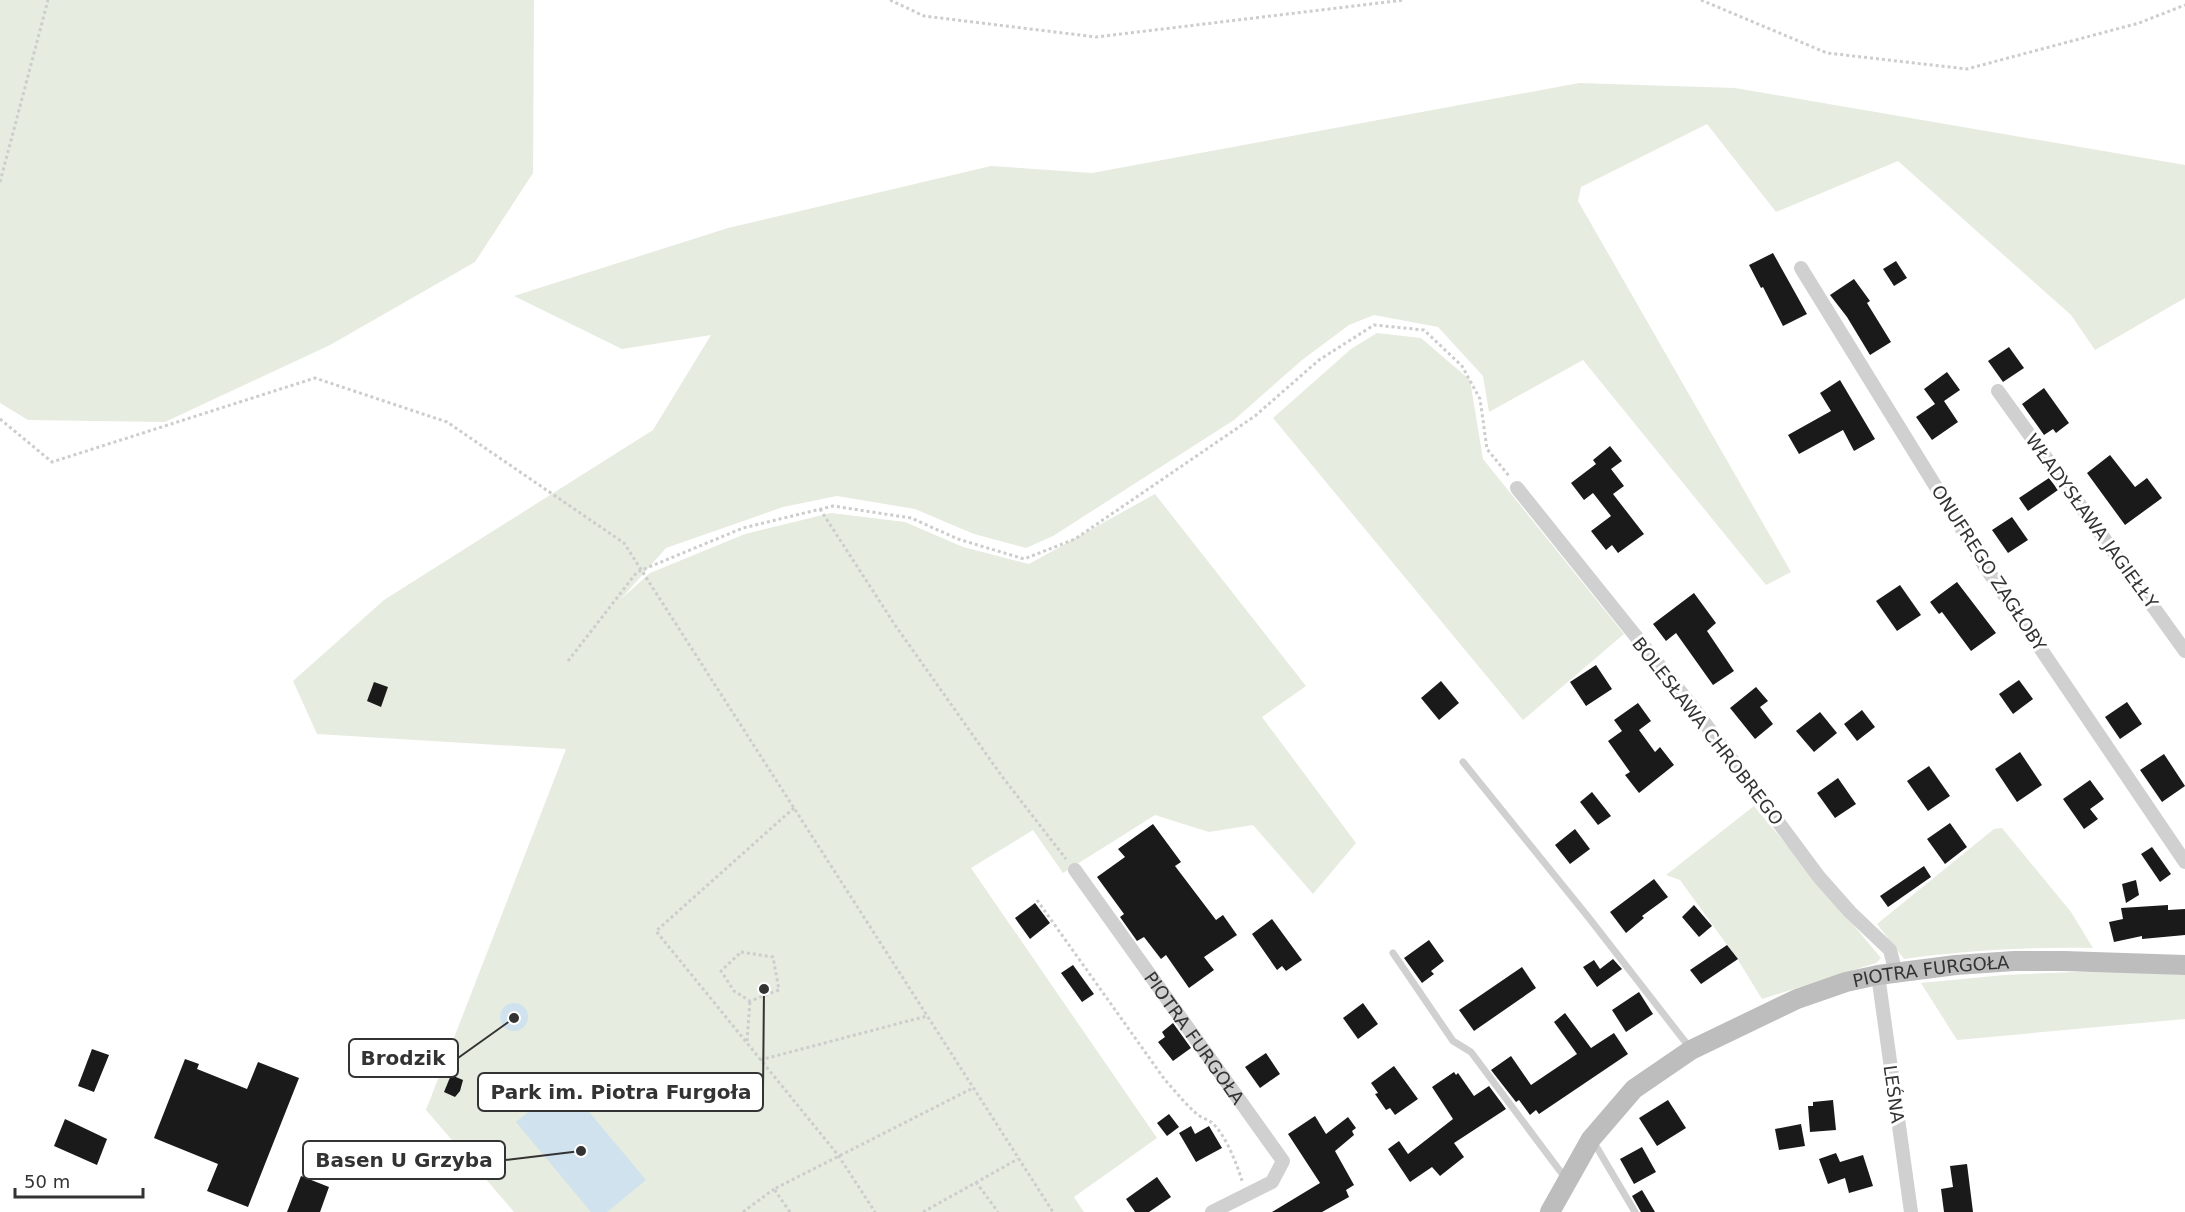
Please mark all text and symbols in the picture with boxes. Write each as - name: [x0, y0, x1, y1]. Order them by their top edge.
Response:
- street label: WŁADYSŁAWA JAGIEŁŁY: [2022, 430, 2163, 613]
- street label: ONUFREGO ZAGŁOBY: [1927, 481, 2051, 656]
- street label: BOLESŁAWA CHROBREGO: [1628, 633, 1788, 829]
- street label: PIOTRA FURGOŁA: [1850, 951, 2011, 991]
- street label: PIOTRA FURGOŁA: [1140, 967, 1250, 1108]
- callout: Brodzik: [349, 1039, 458, 1077]
- text: Brodzik: [361, 1046, 446, 1070]
- street label: LEŚNA: [1880, 1064, 1909, 1125]
- callout: Park im. Piotra Furgoła: [478, 1073, 763, 1111]
- text: Park im. Piotra Furgoła: [491, 1080, 751, 1104]
- callout: Basen U Grzyba: [303, 1141, 505, 1179]
- text: Basen U Grzyba: [315, 1148, 493, 1172]
- scale bar: [15, 1161, 142, 1199]
- text: 50 m: [24, 1171, 70, 1192]

